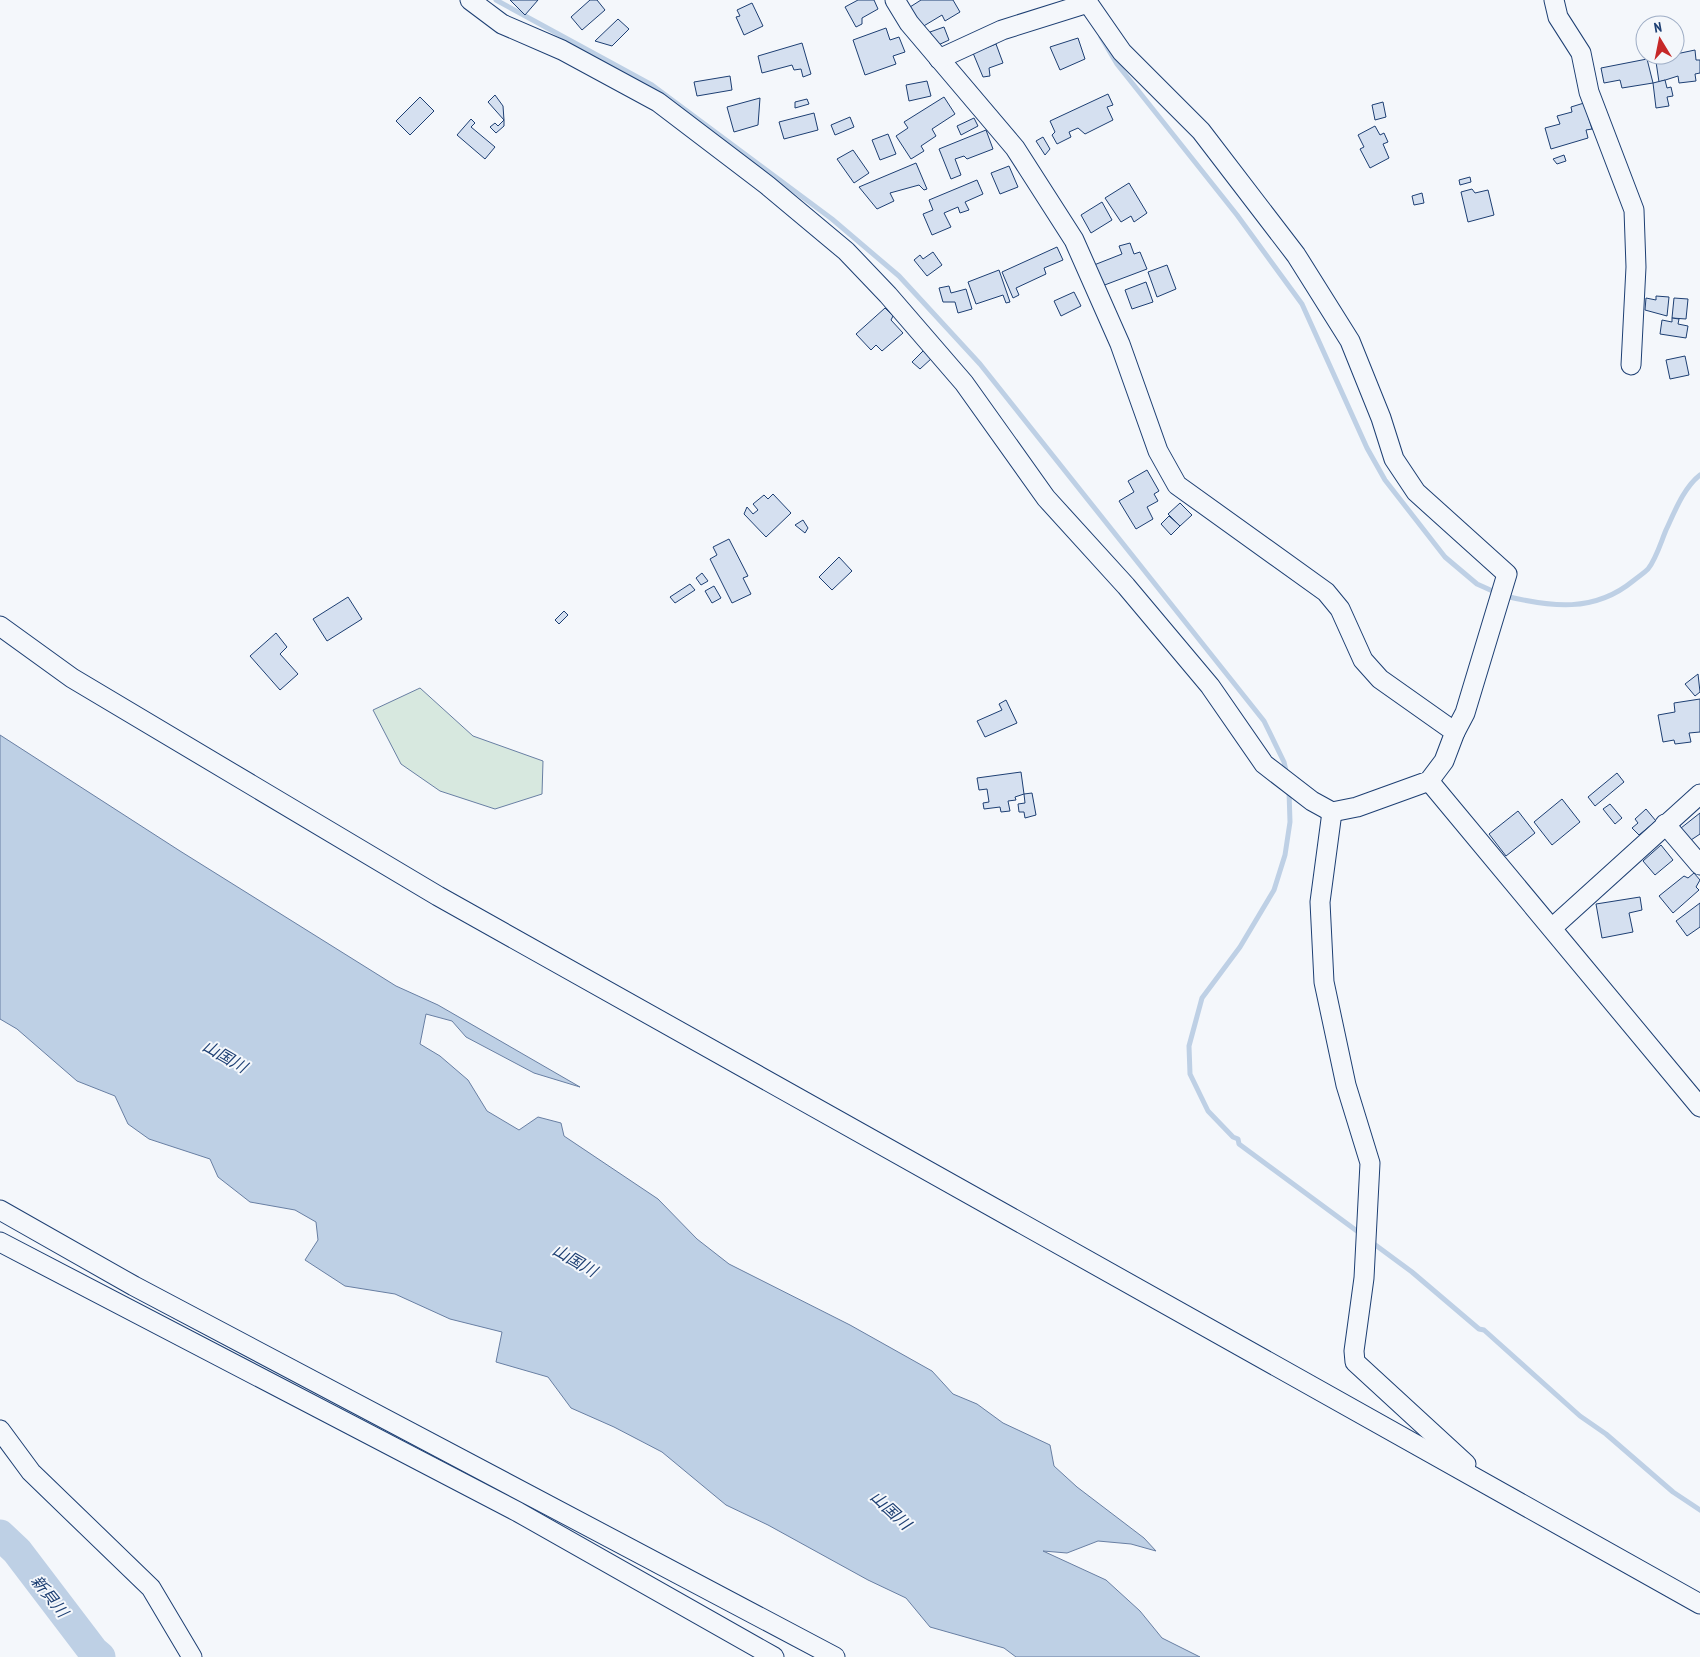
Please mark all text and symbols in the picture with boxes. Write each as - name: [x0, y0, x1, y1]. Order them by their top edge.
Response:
- north arrow: [1635, 15, 1685, 65]
- text: N: [1652, 18, 1663, 37]
- water label: 山国川: [199, 1035, 253, 1078]
- water label: 山国川: [549, 1239, 603, 1282]
- water label: 山国川: [867, 1486, 917, 1535]
- water label: 新貝川: [27, 1571, 74, 1622]

